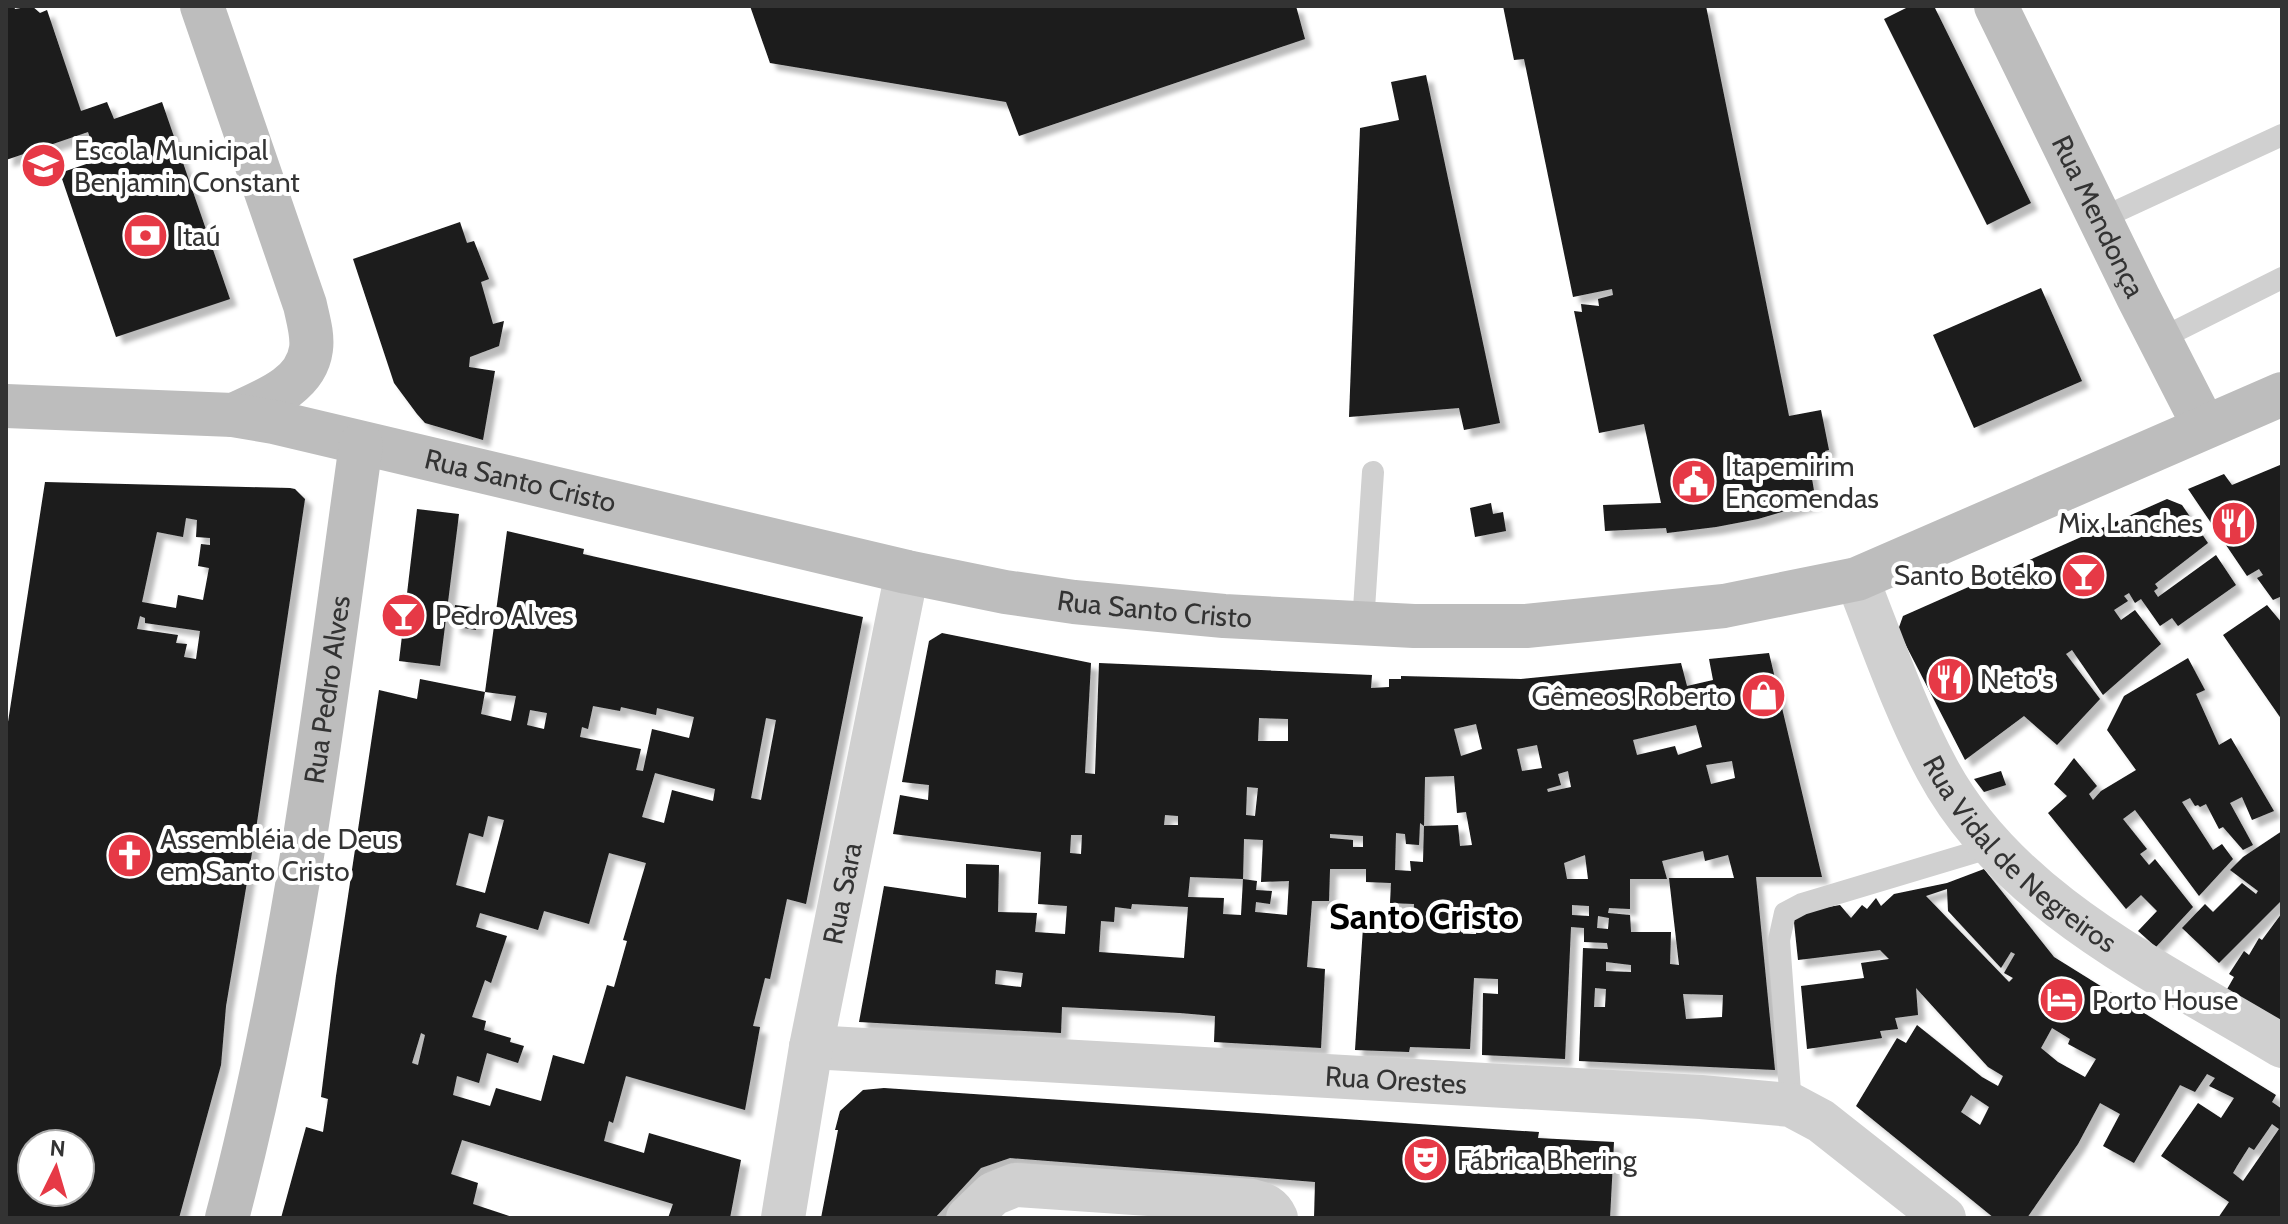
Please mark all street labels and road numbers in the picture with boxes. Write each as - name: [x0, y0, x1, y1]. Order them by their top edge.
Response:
- street label: Rua Mendonça: [2045, 130, 2153, 303]
- street label: Rua Santo Cristo: [421, 441, 619, 519]
- street label: Rua Santo Cristo: [1055, 583, 1253, 634]
- street label: Rua Pedro Alves: [297, 593, 357, 786]
- street label: Rua Vidal de Negreiros: [1916, 750, 2123, 960]
- street label: Rua Sara: [815, 839, 869, 947]
- street label: Rua Orestes: [1324, 1059, 1468, 1101]

